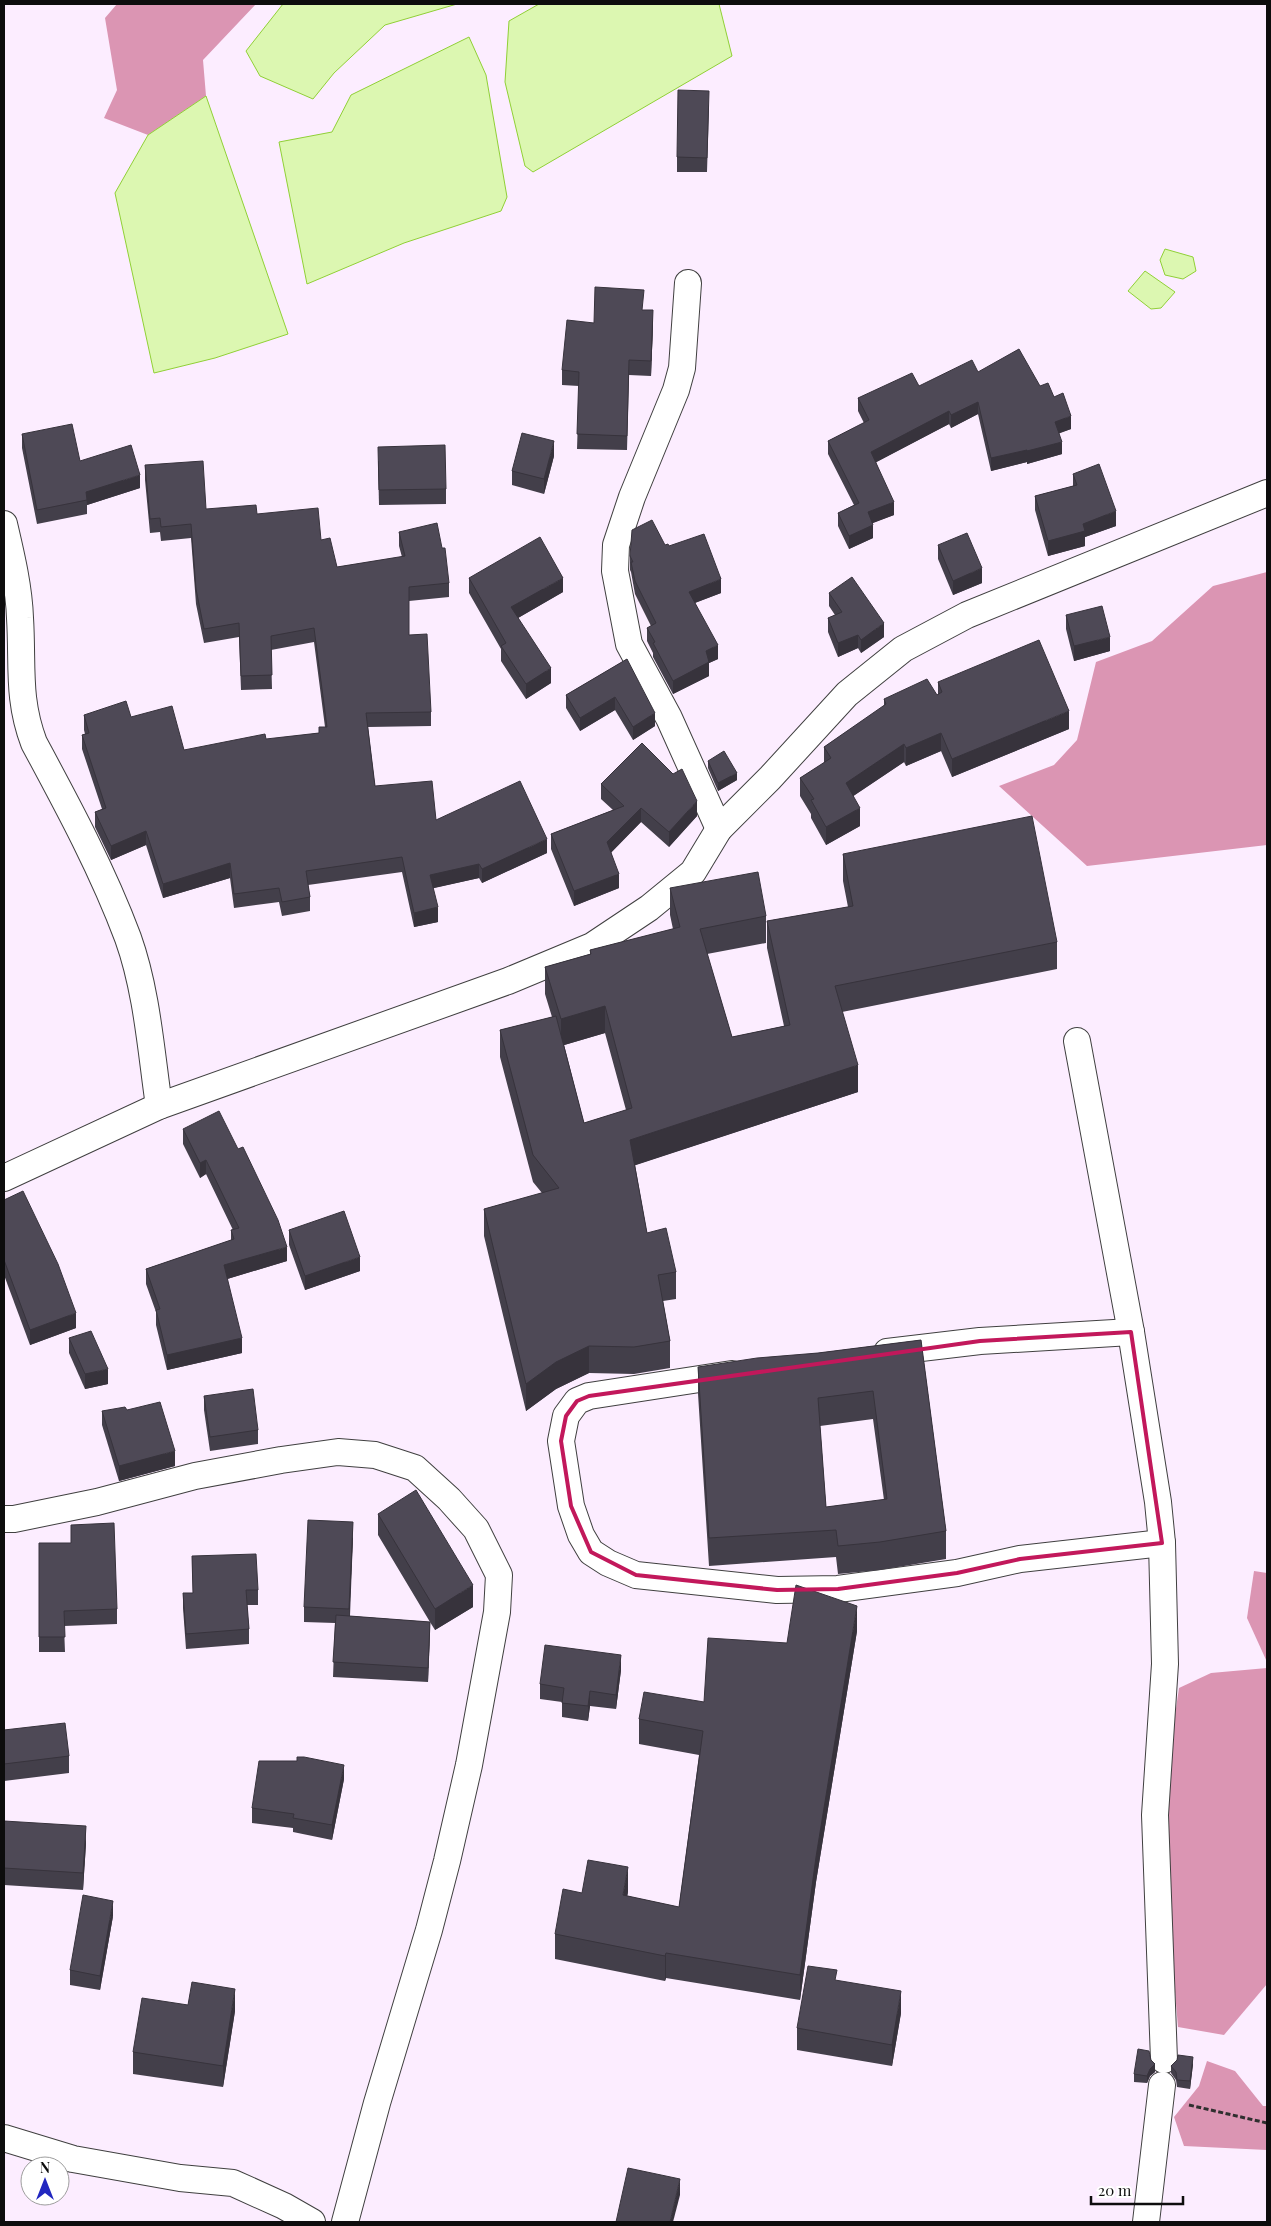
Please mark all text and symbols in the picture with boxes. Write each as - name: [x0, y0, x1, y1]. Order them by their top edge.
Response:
- north arrow: [20, 2156, 70, 2206]
- text: N: [40, 2158, 50, 2177]
- scale bar: [1091, 2174, 1184, 2206]
- text: 20 m: [1098, 2180, 1132, 2200]

